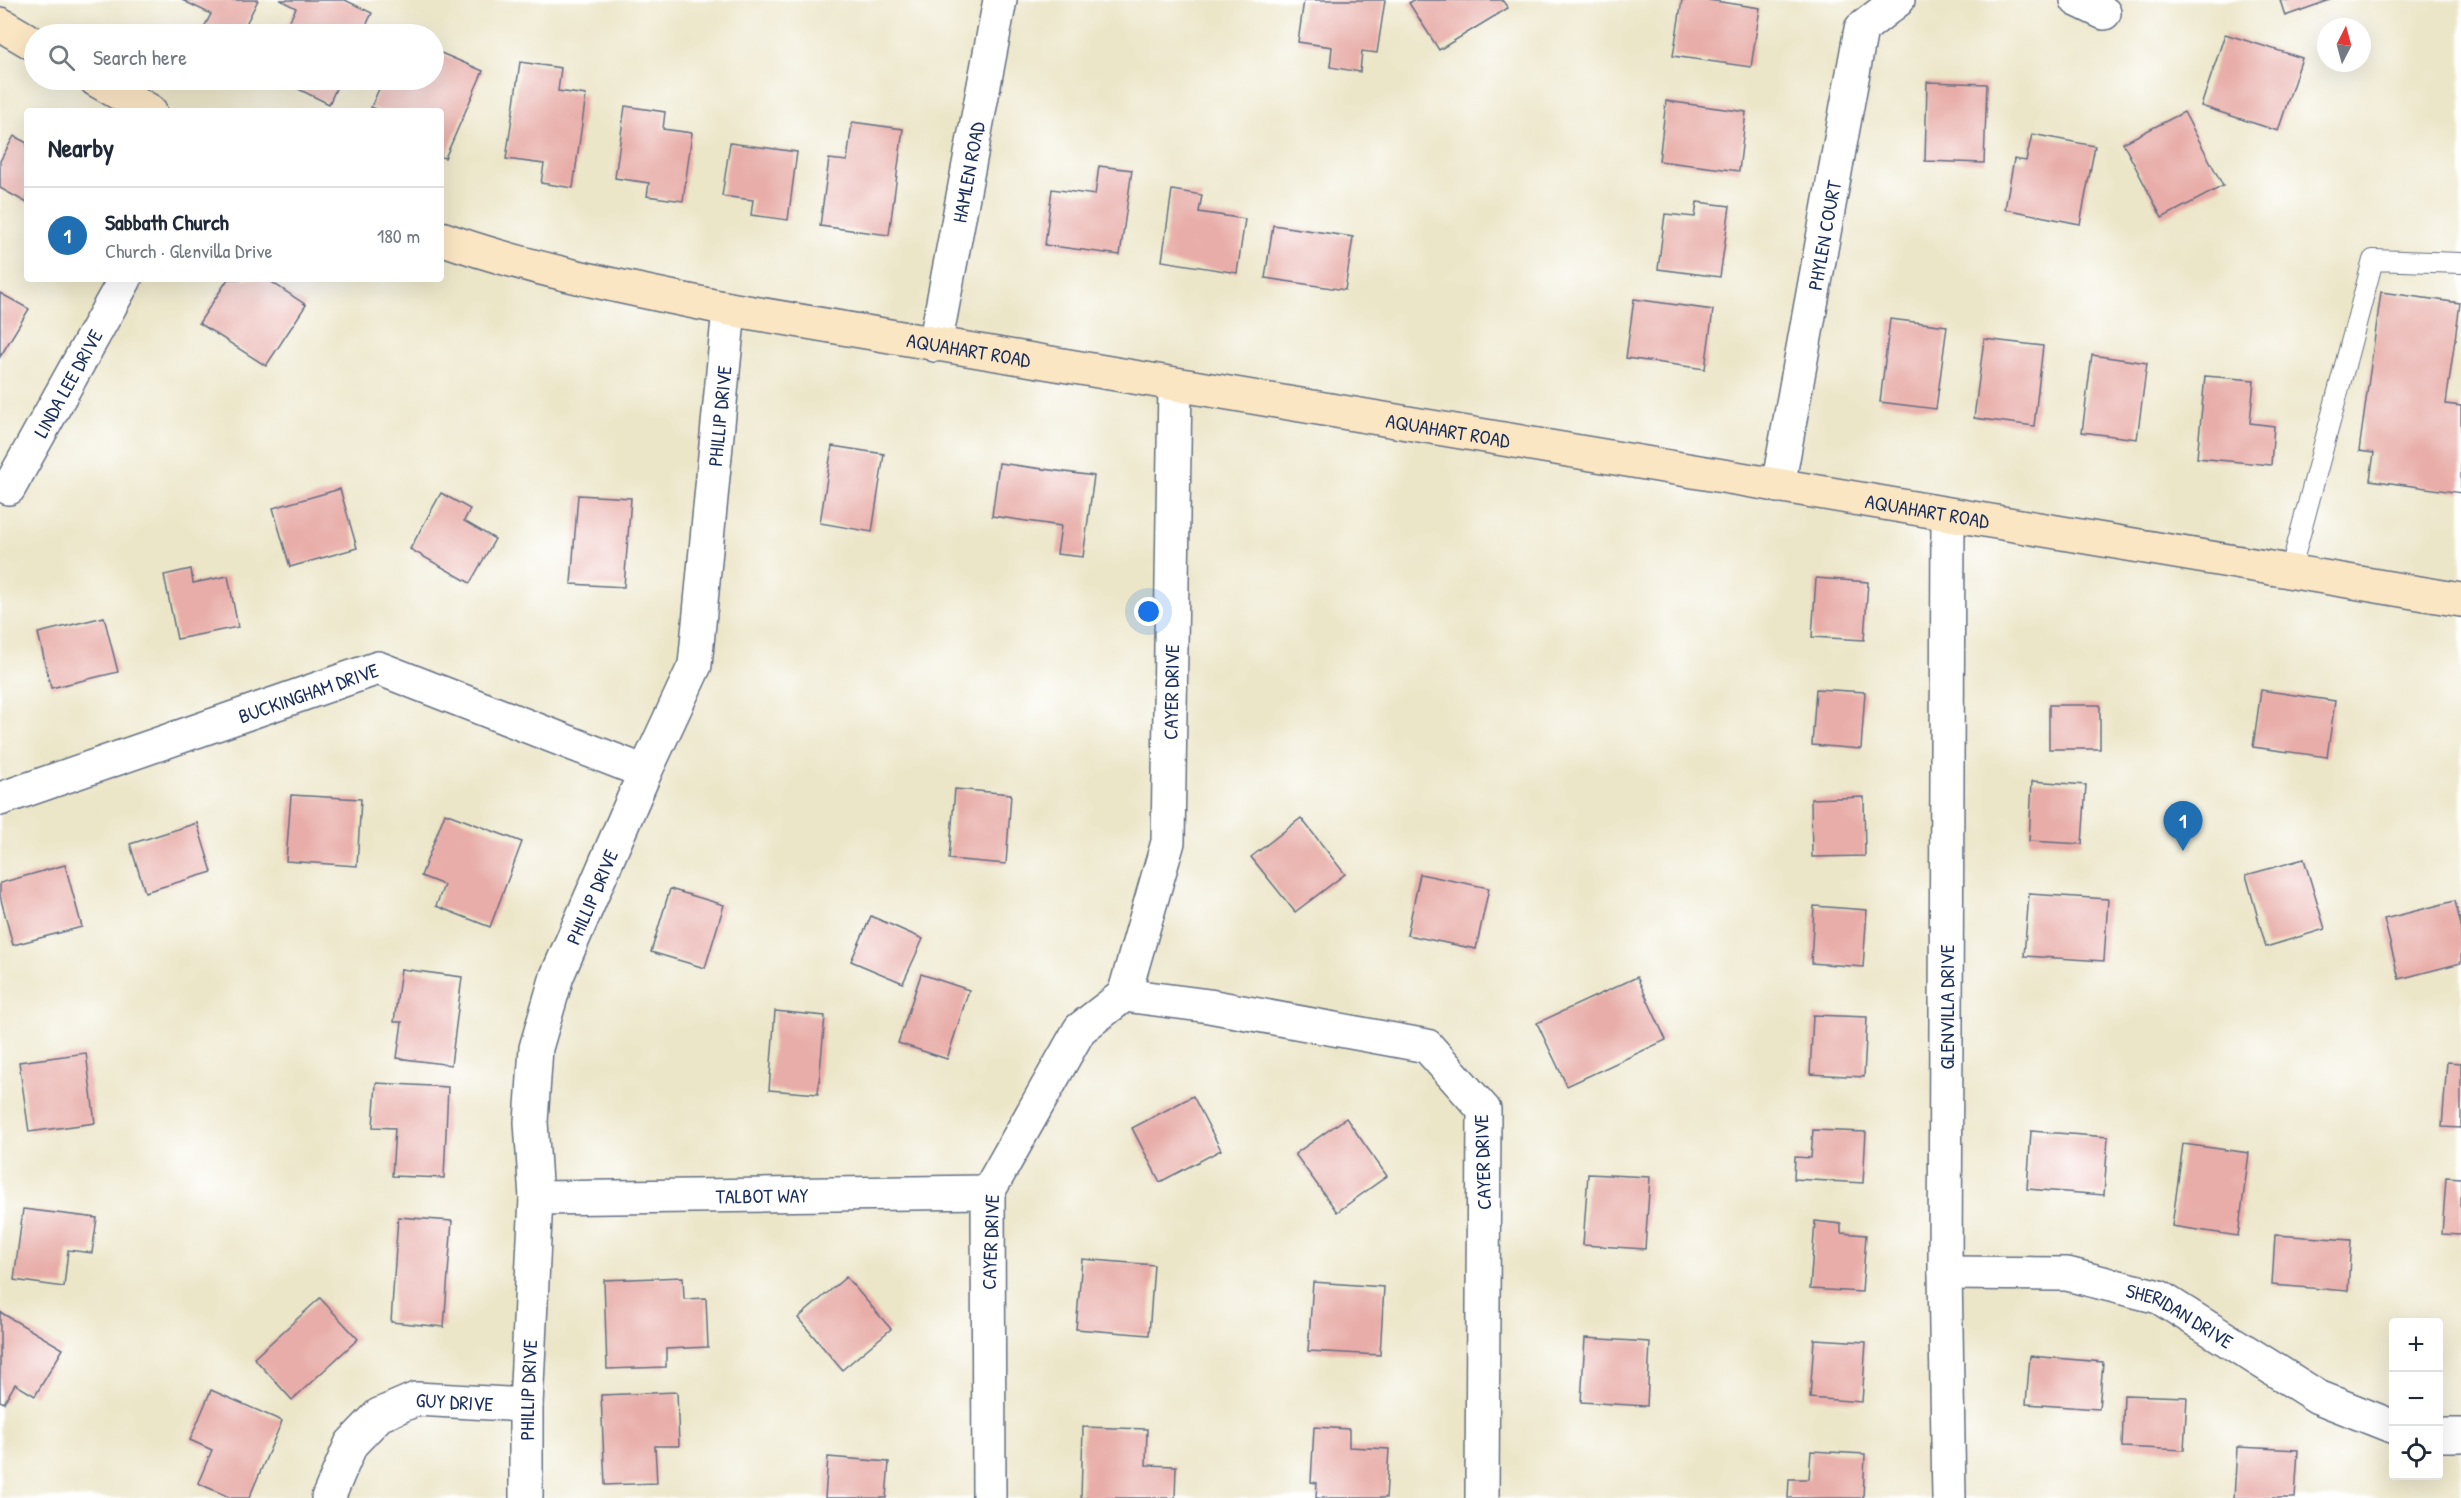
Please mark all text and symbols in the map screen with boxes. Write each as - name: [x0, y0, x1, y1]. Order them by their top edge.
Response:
- north arrow: [2317, 18, 2371, 72]
- search box: [24, 24, 444, 90]
- icon: search: [45, 41, 78, 74]
- text: Search here: [93, 42, 187, 72]
- street label: HAMLEN ROAD: [945, 119, 990, 225]
- text: Nearby: [48, 130, 114, 165]
- street label: PHYLEN COURT: [1800, 177, 1847, 292]
- text: Sabbath Church: [105, 207, 229, 237]
- text: 1: [64, 222, 71, 249]
- text: 180 m: [377, 222, 420, 249]
- text: Church · Glenvilla Drive: [105, 237, 273, 264]
- street label: LINDA LEE DRIVE: [26, 324, 108, 442]
- street label: AQUAHART ROAD: [905, 326, 1033, 373]
- street label: PHILLIP DRIVE: [701, 364, 737, 468]
- street label: AQUAHART ROAD: [1384, 406, 1513, 454]
- street label: AQUAHART ROAD: [1863, 487, 1992, 534]
- your location: [1134, 597, 1163, 626]
- street label: CAYER DRIVE: [1156, 644, 1185, 740]
- street label: BUCKINGHAM DRIVE: [234, 655, 382, 729]
- pin: 1: [2164, 802, 2202, 851]
- street label: PHILLIP DRIVE: [559, 845, 624, 948]
- street label: GLENVILLA DRIVE: [1933, 944, 1960, 1070]
- street label: CAYER DRIVE: [1467, 1114, 1497, 1210]
- street label: TALBOT WAY: [715, 1181, 809, 1209]
- street label: CAYER DRIVE: [975, 1194, 1005, 1290]
- street label: SHERIDAN DRIVE: [2123, 1276, 2239, 1354]
- map controls: [2389, 1318, 2443, 1480]
- button: +: [2389, 1318, 2443, 1372]
- street label: PHILLIP DRIVE: [513, 1339, 543, 1440]
- button: −: [2389, 1372, 2443, 1426]
- street label: GUY DRIVE: [415, 1386, 494, 1417]
- button: locate: [2389, 1426, 2443, 1480]

